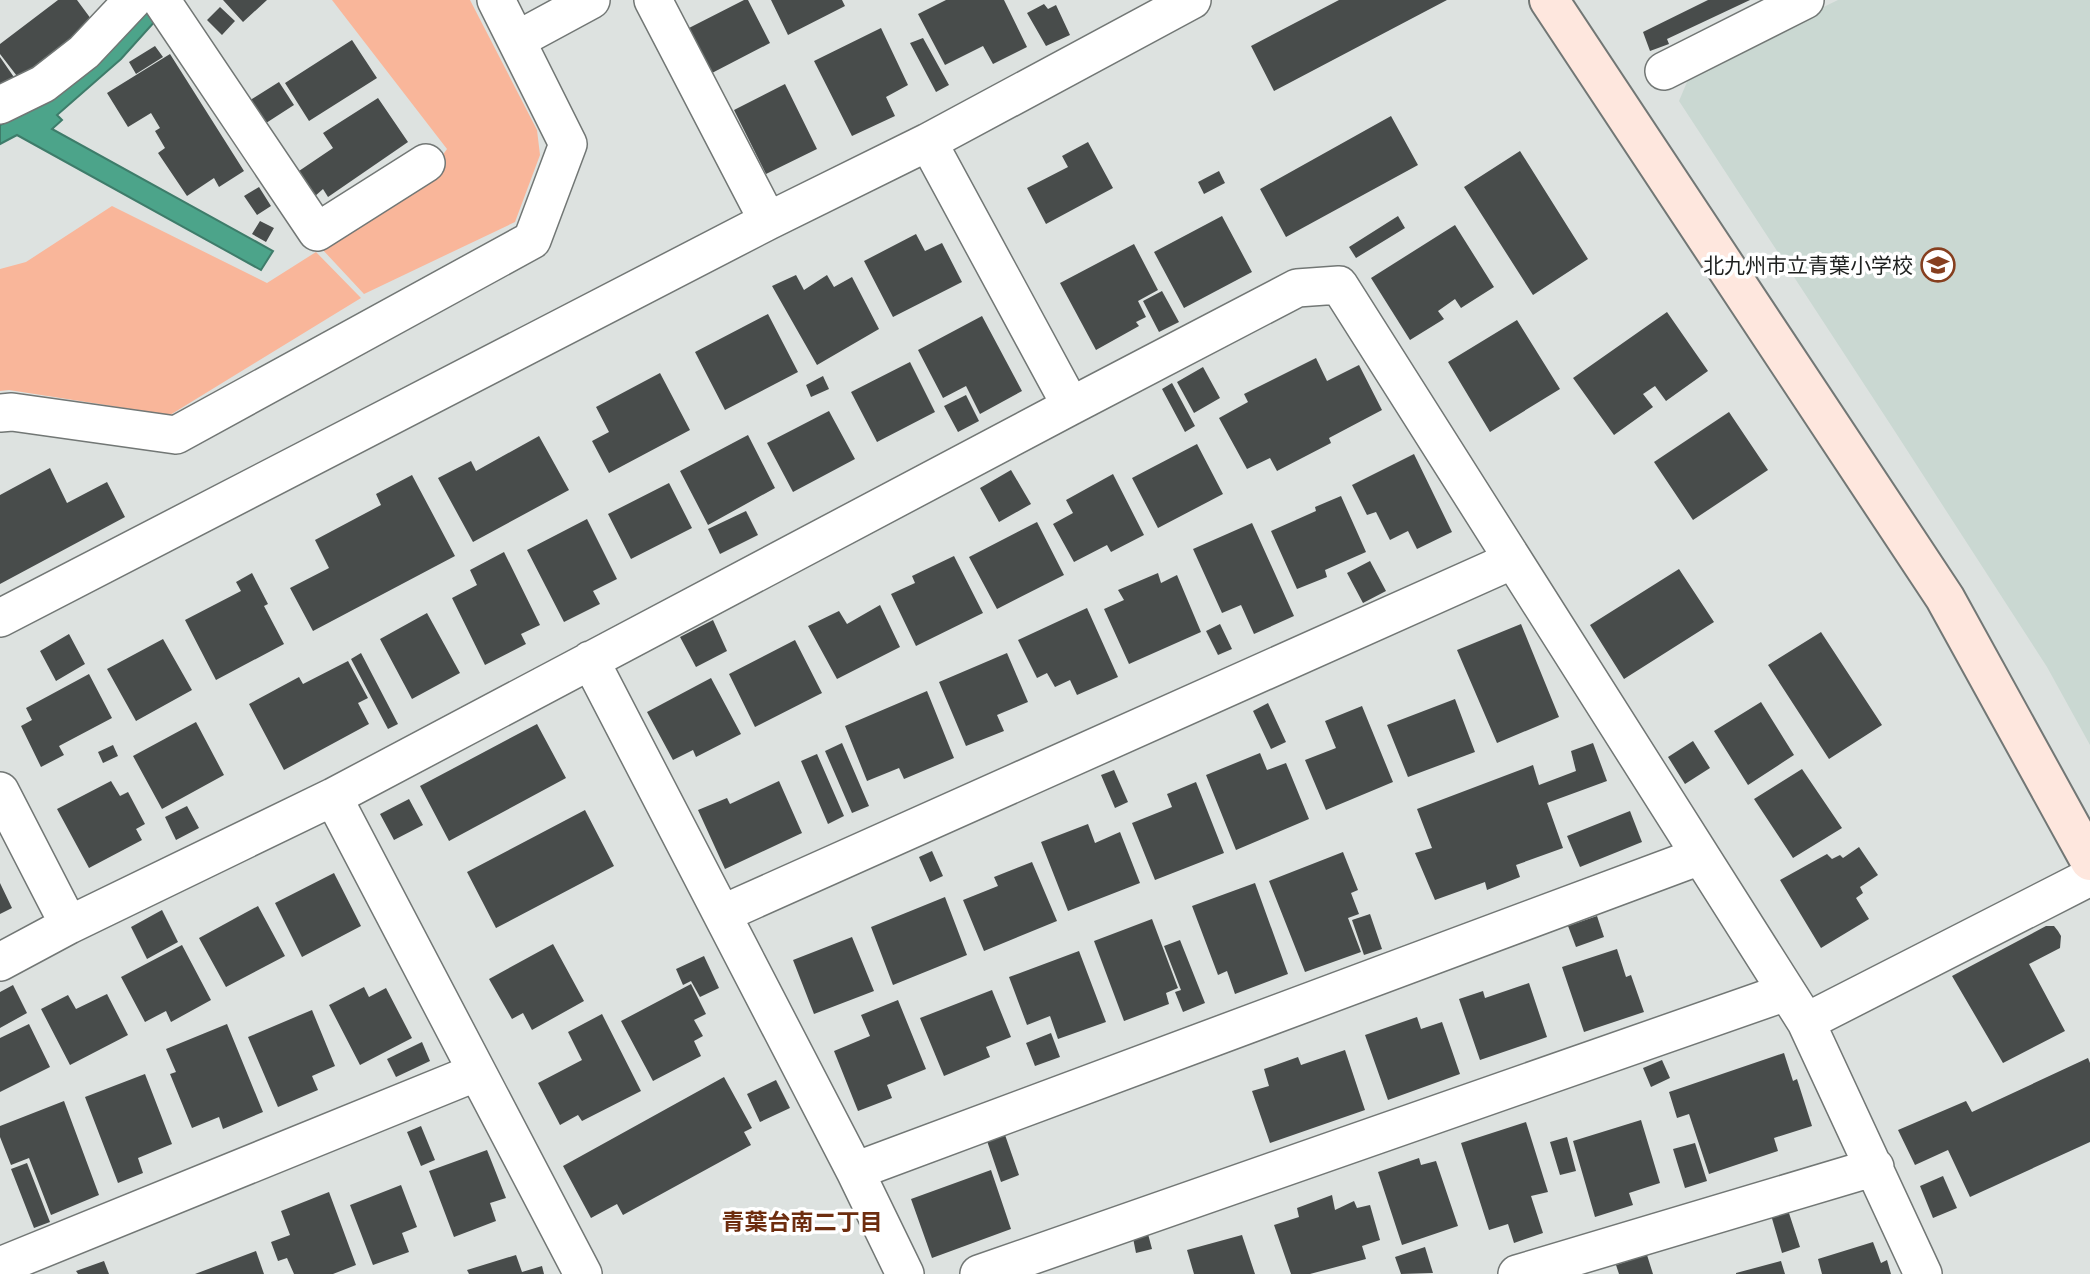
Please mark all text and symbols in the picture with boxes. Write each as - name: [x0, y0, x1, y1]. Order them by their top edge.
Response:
- school or university icon: 北九州市立青葉小学校: [1919, 246, 1957, 284]
- place label: 北九州市立青葉小学校: [1703, 252, 1913, 278]
- district label: 青葉台南二丁目: [722, 1207, 883, 1236]

